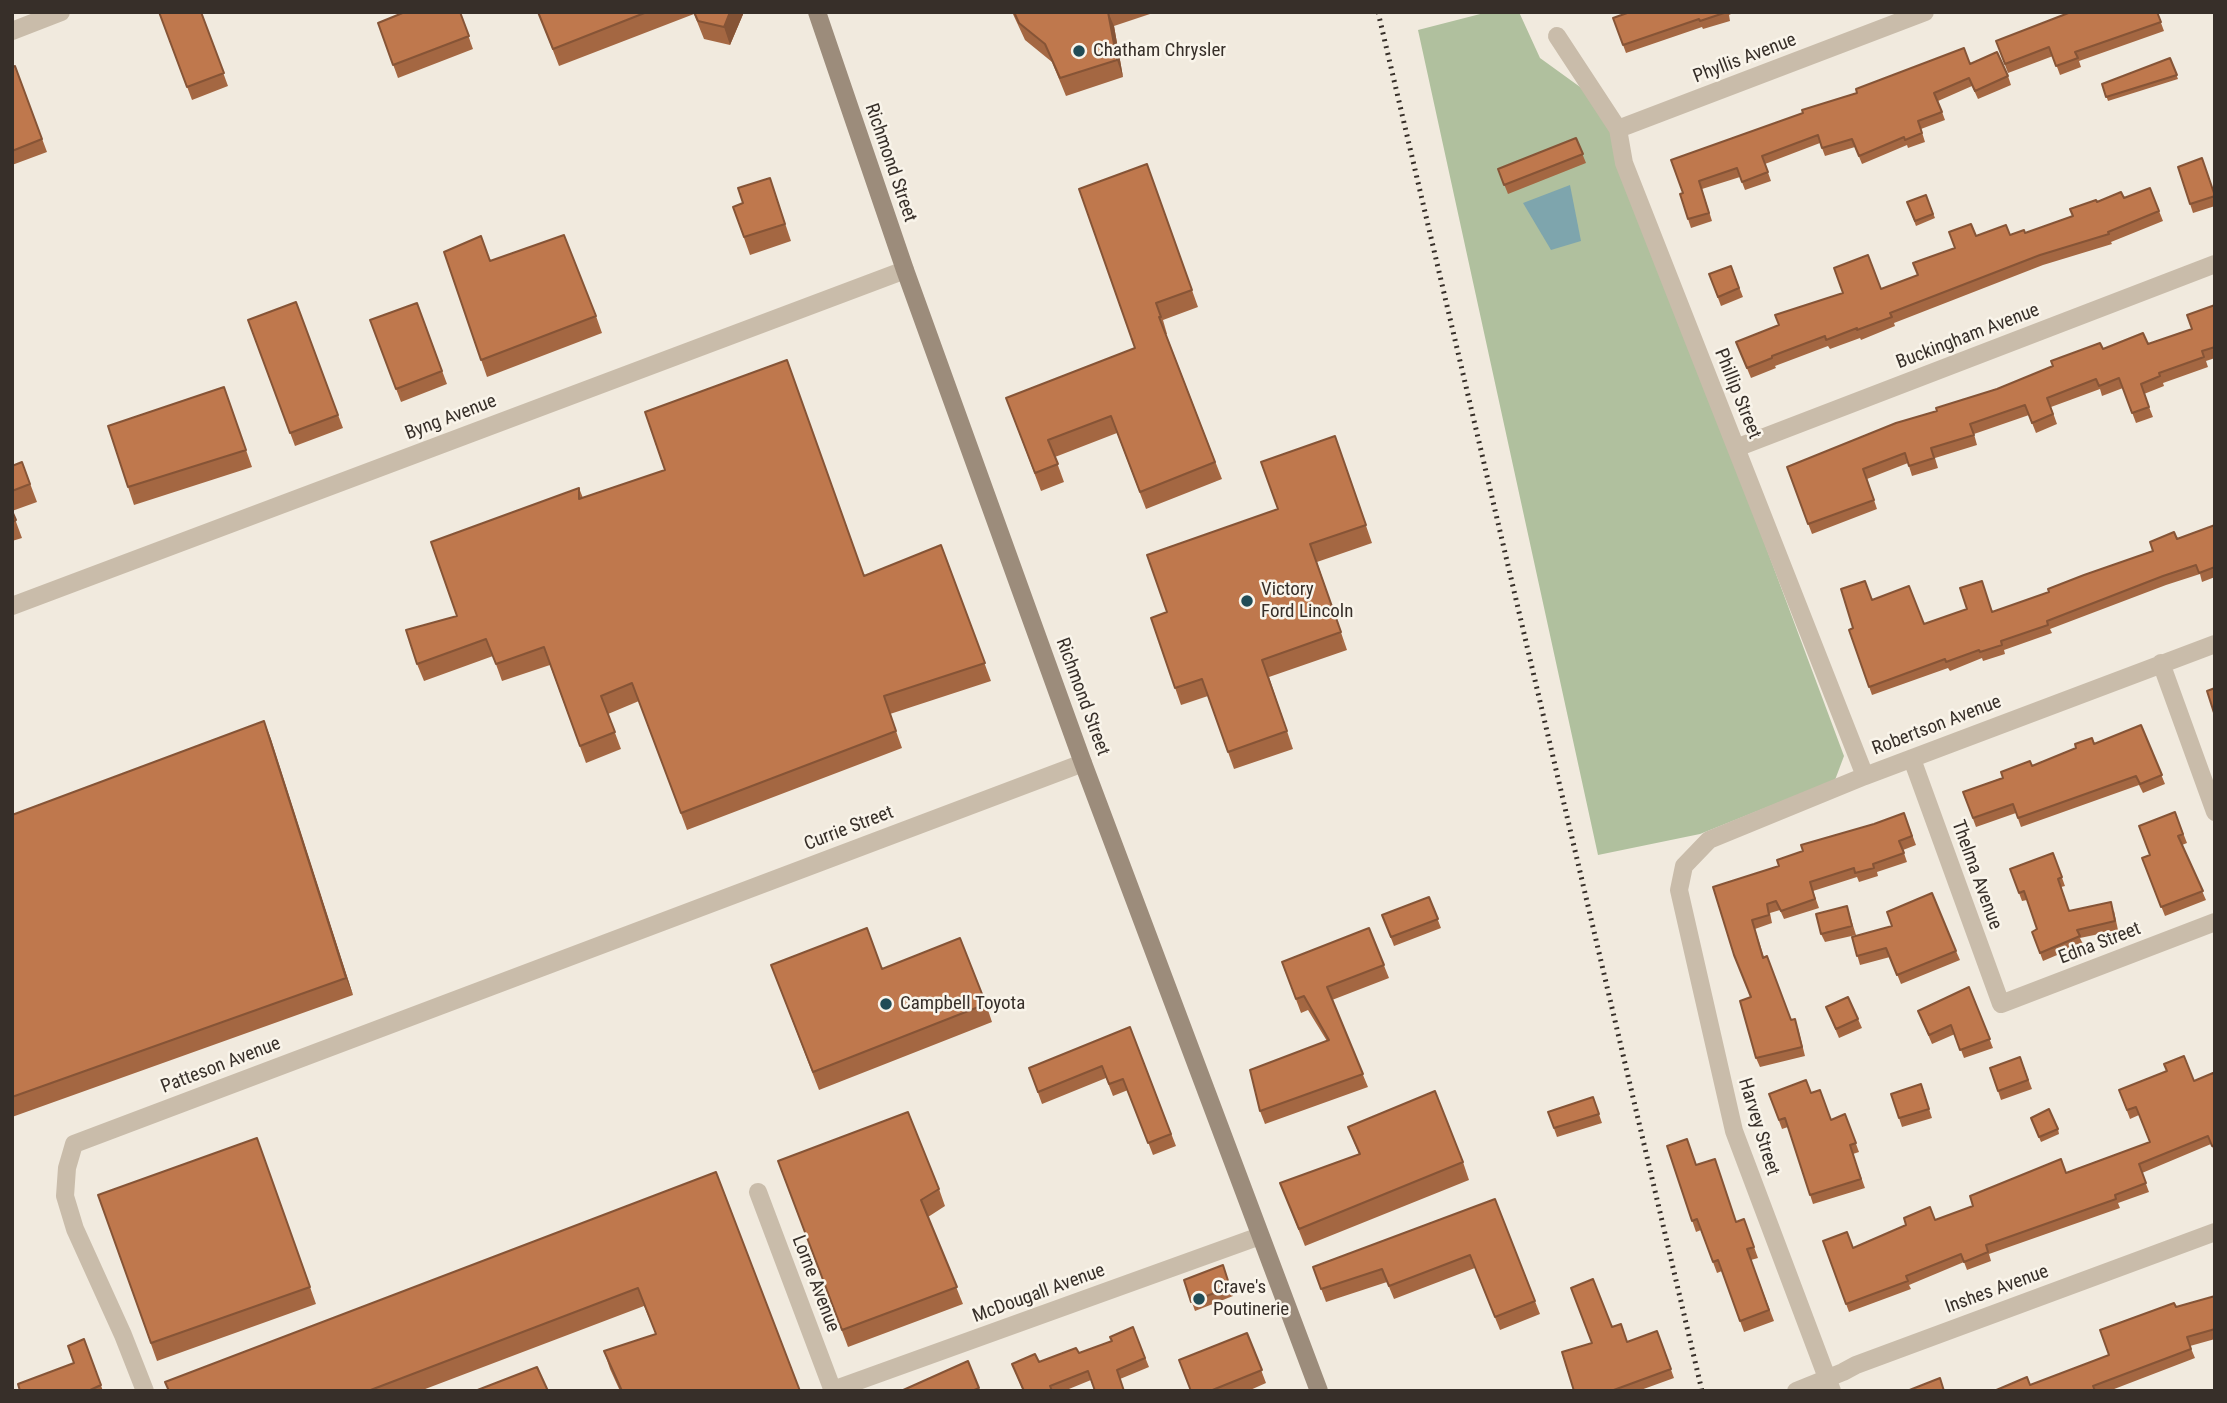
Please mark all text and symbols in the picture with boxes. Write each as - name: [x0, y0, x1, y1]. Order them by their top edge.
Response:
- street label: Phyllis Avenue: [1690, 29, 1800, 89]
- place label: Chatham Chrysler: [1093, 40, 1226, 62]
- marker: Chatham Chrysler: [1071, 43, 1087, 59]
- street label: Richmond Street: [859, 101, 921, 225]
- street label: Buckingham Avenue: [1893, 299, 2043, 375]
- street label: Phillip Street: [1709, 346, 1765, 442]
- street label: Byng Avenue: [402, 390, 500, 446]
- place label: Victory Ford Lincoln: [1261, 579, 1353, 623]
- marker: Victory Ford Lincoln: [1239, 593, 1255, 609]
- street label: Richmond Street: [1050, 635, 1114, 759]
- street label: Robertson Avenue: [1869, 691, 2005, 761]
- street label: Currie Street: [801, 802, 897, 856]
- street label: Thelma Avenue: [1946, 817, 2006, 933]
- street label: Edna Street: [2056, 918, 2144, 970]
- place label: Campbell Toyota: [900, 993, 1025, 1015]
- marker: Campbell Toyota: [878, 996, 894, 1012]
- street label: Patteson Avenue: [158, 1033, 284, 1099]
- street label: Harvey Street: [1732, 1076, 1784, 1178]
- street label: Lorne Avenue: [786, 1233, 844, 1335]
- street label: McDougall Avenue: [970, 1260, 1108, 1328]
- street label: Inshes Avenue: [1942, 1261, 2052, 1319]
- place label: Crave's Poutinerie: [1213, 1277, 1289, 1321]
- marker: Crave's Poutinerie: [1191, 1291, 1207, 1307]

